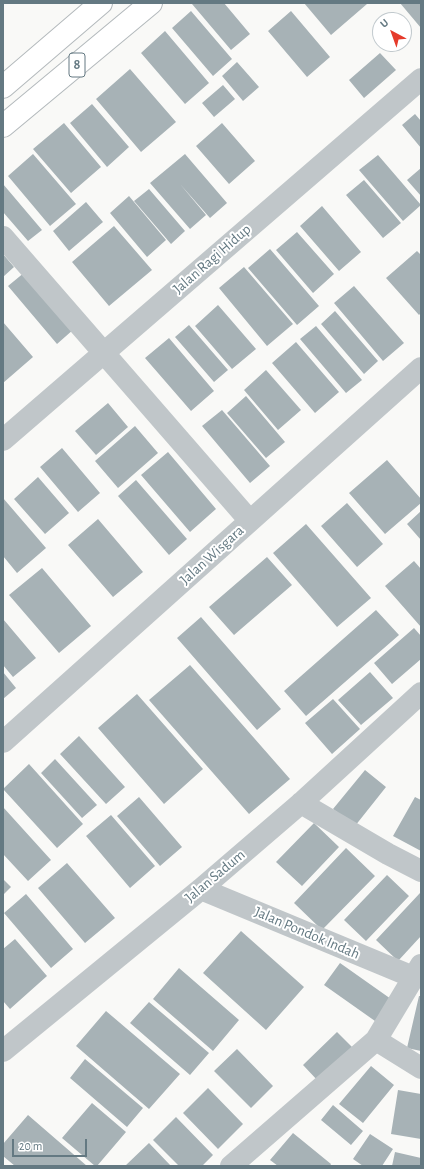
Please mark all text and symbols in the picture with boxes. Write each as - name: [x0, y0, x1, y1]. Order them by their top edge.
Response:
- north arrow: [372, 12, 412, 52]
- text: U: [378, 17, 391, 30]
- road number: 8: [69, 53, 85, 77]
- street label: Jalan Ragi Hidup: [169, 220, 255, 298]
- street label: Jalan Wisgara: [176, 522, 248, 588]
- street label: Jalan Sadum: [181, 846, 249, 906]
- street label: Jalan Pondok Indah: [252, 903, 362, 963]
- scale bar: [14, 1131, 89, 1157]
- text: 20 m: [19, 1140, 42, 1152]

